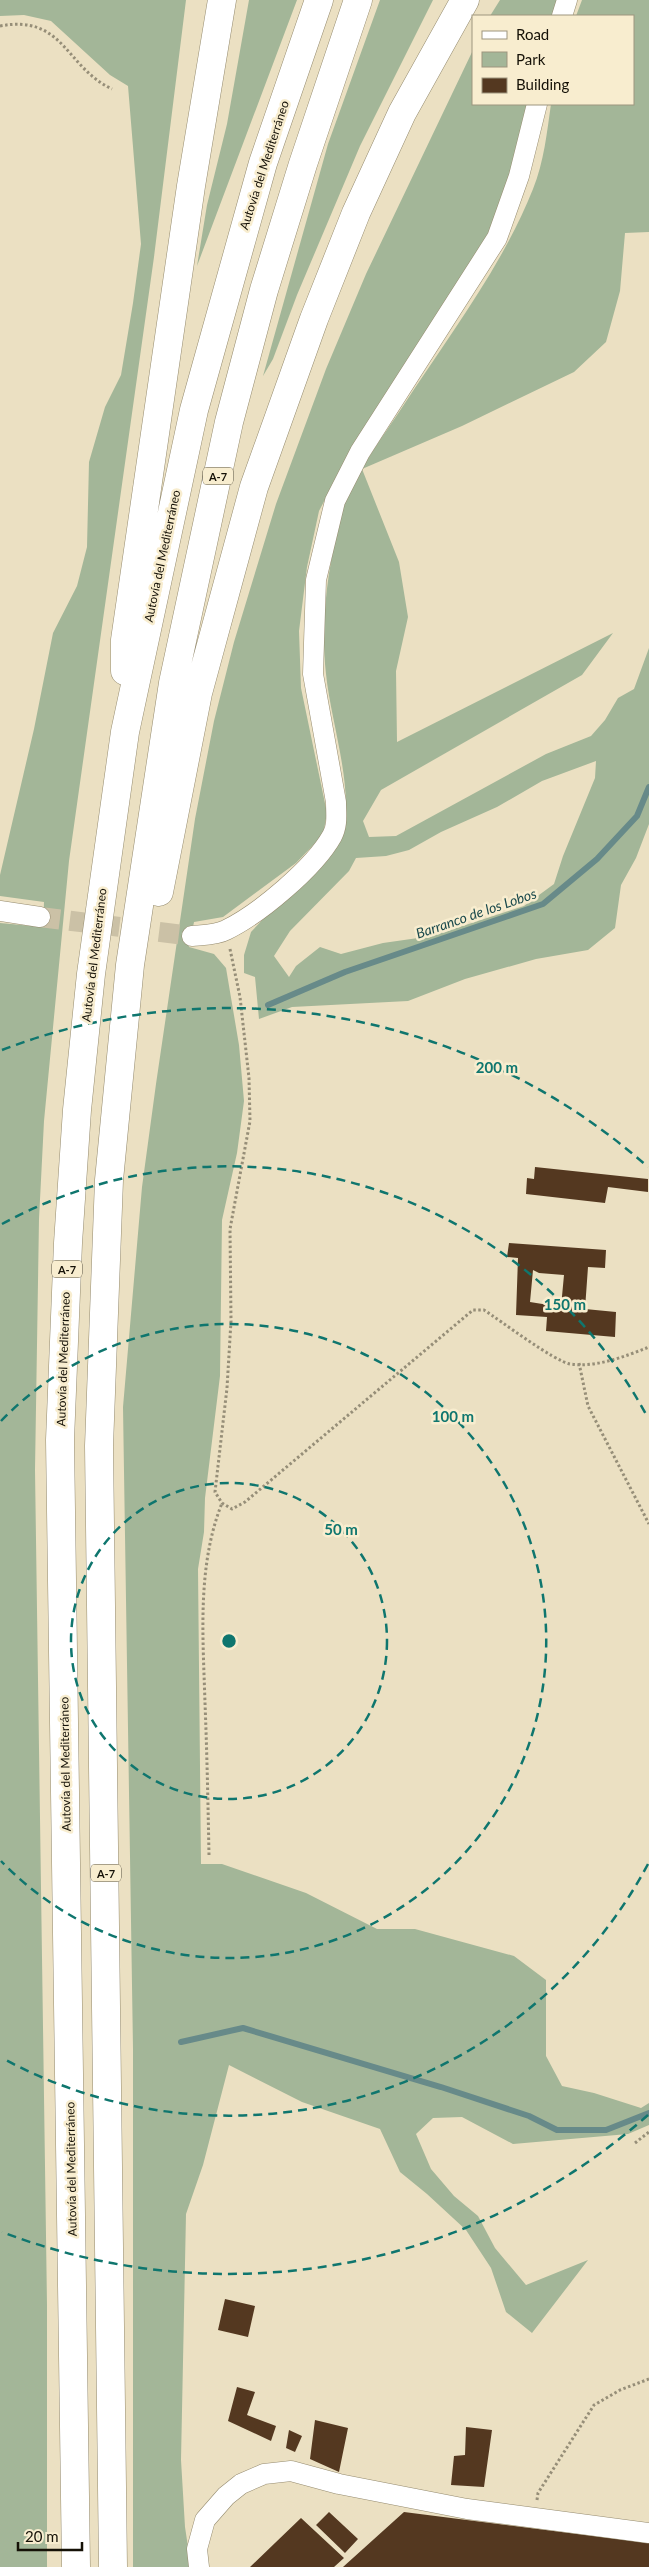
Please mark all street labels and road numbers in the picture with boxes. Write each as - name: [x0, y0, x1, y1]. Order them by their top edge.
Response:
- street label: Autovía del Mediterráneo: [236, 99, 292, 231]
- road number: A-7: [203, 468, 233, 484]
- street label: Autovía del Mediterráneo: [141, 488, 183, 623]
- street label: Autovía del Mediterráneo: [78, 887, 110, 1023]
- road number: A-7: [52, 1260, 82, 1278]
- street label: Autovía del Mediterráneo: [53, 1291, 73, 1427]
- street label: Autovía del Mediterráneo: [56, 1696, 74, 1831]
- road number: A-7: [91, 1865, 121, 1882]
- street label: Autovía del Mediterráneo: [62, 2101, 80, 2236]

